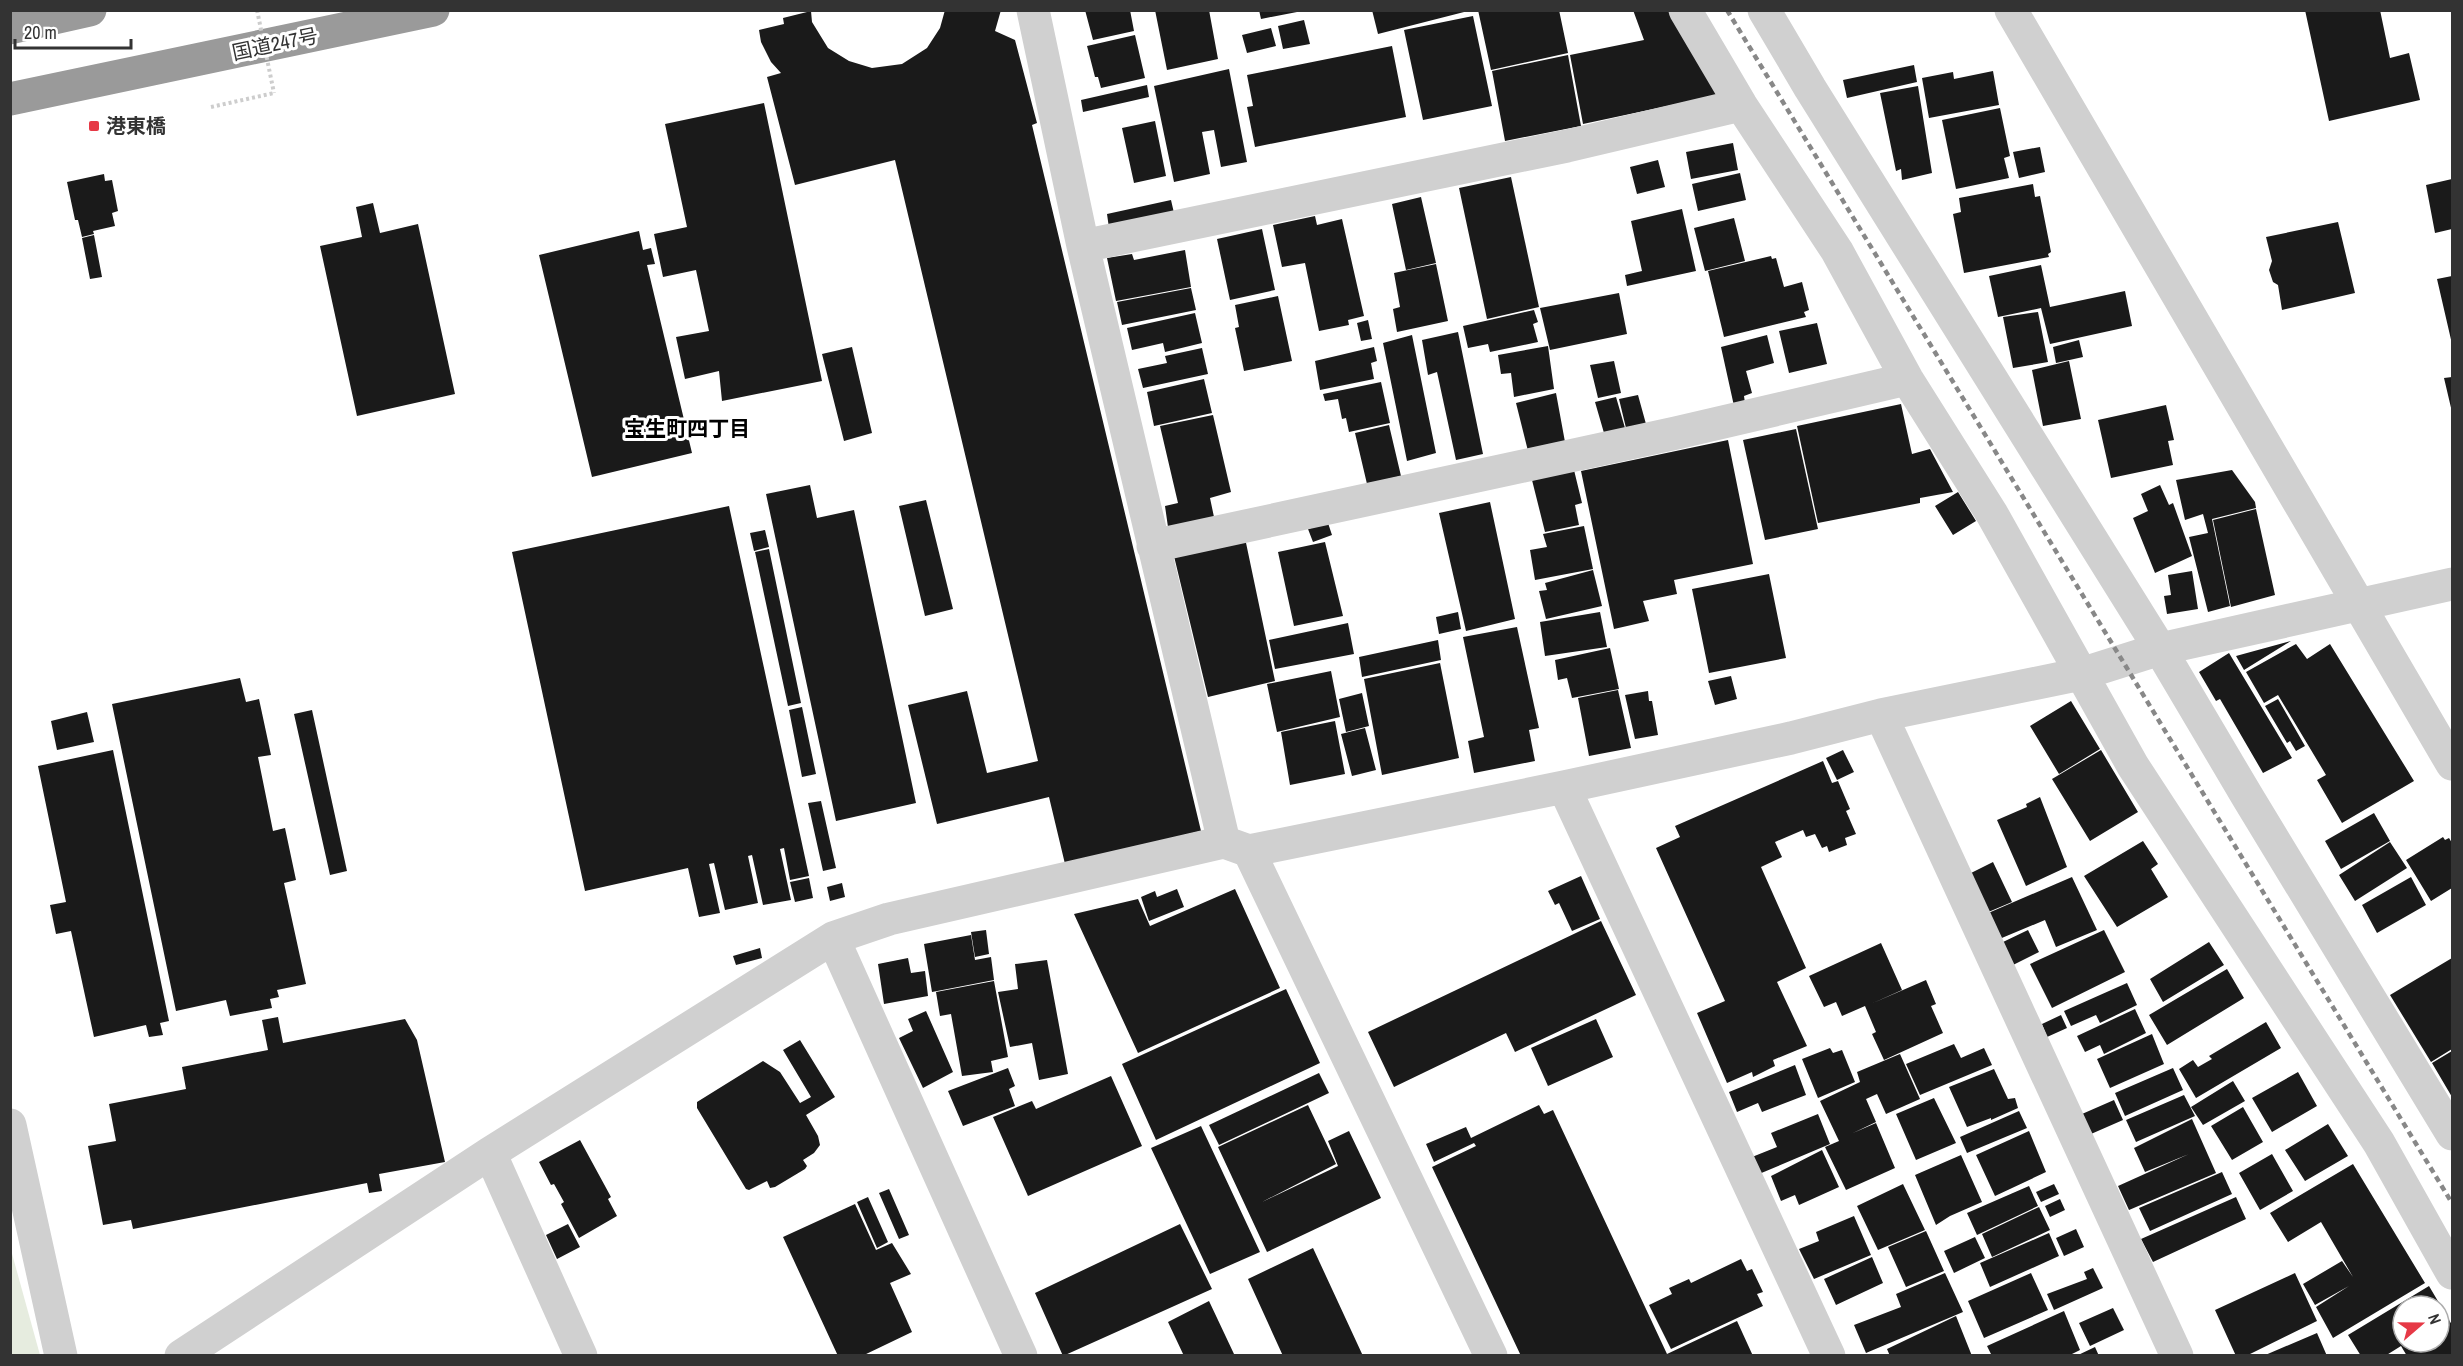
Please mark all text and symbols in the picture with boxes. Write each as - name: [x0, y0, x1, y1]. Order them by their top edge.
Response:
- scale bar: [15, 12, 130, 50]
- text: 20 m: [24, 20, 57, 45]
- street label: 国道247号: [229, 21, 320, 66]
- place label: 港東橋: [106, 112, 166, 139]
- marker: 港東橋: [87, 119, 101, 133]
- district label: 宝生町四丁目: [624, 414, 750, 443]
- north arrow: [2391, 1294, 2451, 1354]
- text: N: [2423, 1311, 2447, 1327]

